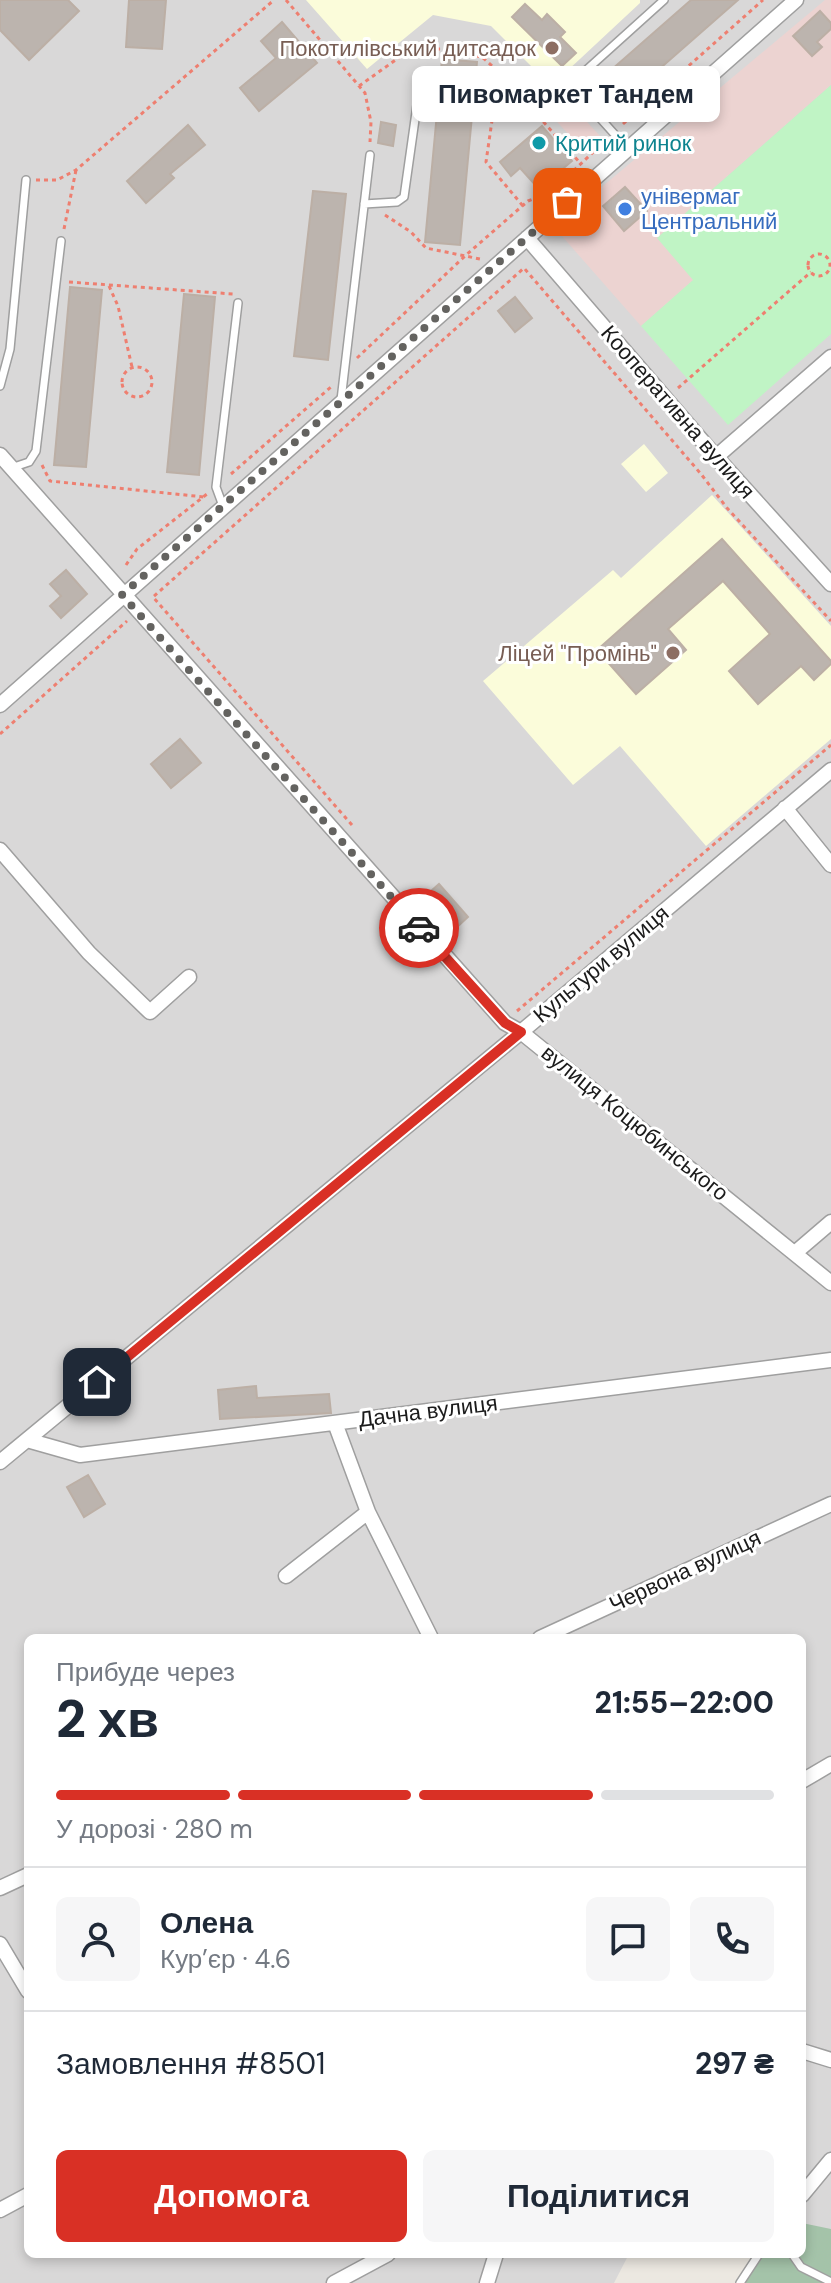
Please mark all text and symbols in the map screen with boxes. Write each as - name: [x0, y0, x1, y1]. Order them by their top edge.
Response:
- place label: Покотилівський дитсадок: [279, 34, 536, 63]
- marker: Покотилівський дитсадок: [543, 39, 561, 57]
- callout: Пивомаркет Тандем: [413, 66, 721, 122]
- text: Пивомаркет Тандем: [438, 77, 694, 111]
- place label: Критий ринок: [555, 129, 692, 158]
- marker: Критий ринок: [530, 134, 548, 152]
- pin: [533, 168, 601, 236]
- icon: bag: [545, 180, 589, 224]
- place label: універмаг Центральний: [641, 182, 777, 236]
- marker: універмаг Центральний: [616, 200, 634, 218]
- street label: Кооперативна вулиця: [595, 319, 761, 505]
- place label: Ліцей "Промінь": [498, 639, 657, 668]
- marker: Ліцей "Промінь": [664, 644, 682, 662]
- courier: [379, 888, 459, 968]
- street label: Культури вулиця: [527, 899, 675, 1029]
- icon: car: [397, 906, 441, 950]
- street label: вулиця Коцюбинського: [535, 1038, 735, 1208]
- pin: [63, 1348, 131, 1416]
- icon: home: [75, 1360, 119, 1404]
- street label: Дачна вулиця: [357, 1388, 499, 1434]
- street label: Червона вулиця: [604, 1523, 766, 1619]
- text: Прибуде через: [56, 1655, 235, 1689]
- text: 21:55–22:00: [595, 1683, 774, 1722]
- text: 2 хв: [56, 1685, 159, 1753]
- text: У дорозі · 280 m: [56, 1812, 253, 1846]
- button: person: [56, 1897, 140, 1981]
- button: chat: [586, 1897, 670, 1981]
- button: phone: [690, 1897, 774, 1981]
- text: Олена: [160, 1903, 253, 1942]
- text: Кур’єр · 4.6: [160, 1942, 291, 1976]
- text: Замовлення #8501: [56, 2044, 325, 2083]
- text: 297 ₴: [695, 2044, 774, 2083]
- button: Допомога: [56, 2150, 407, 2242]
- button: Поділитися: [423, 2150, 774, 2242]

